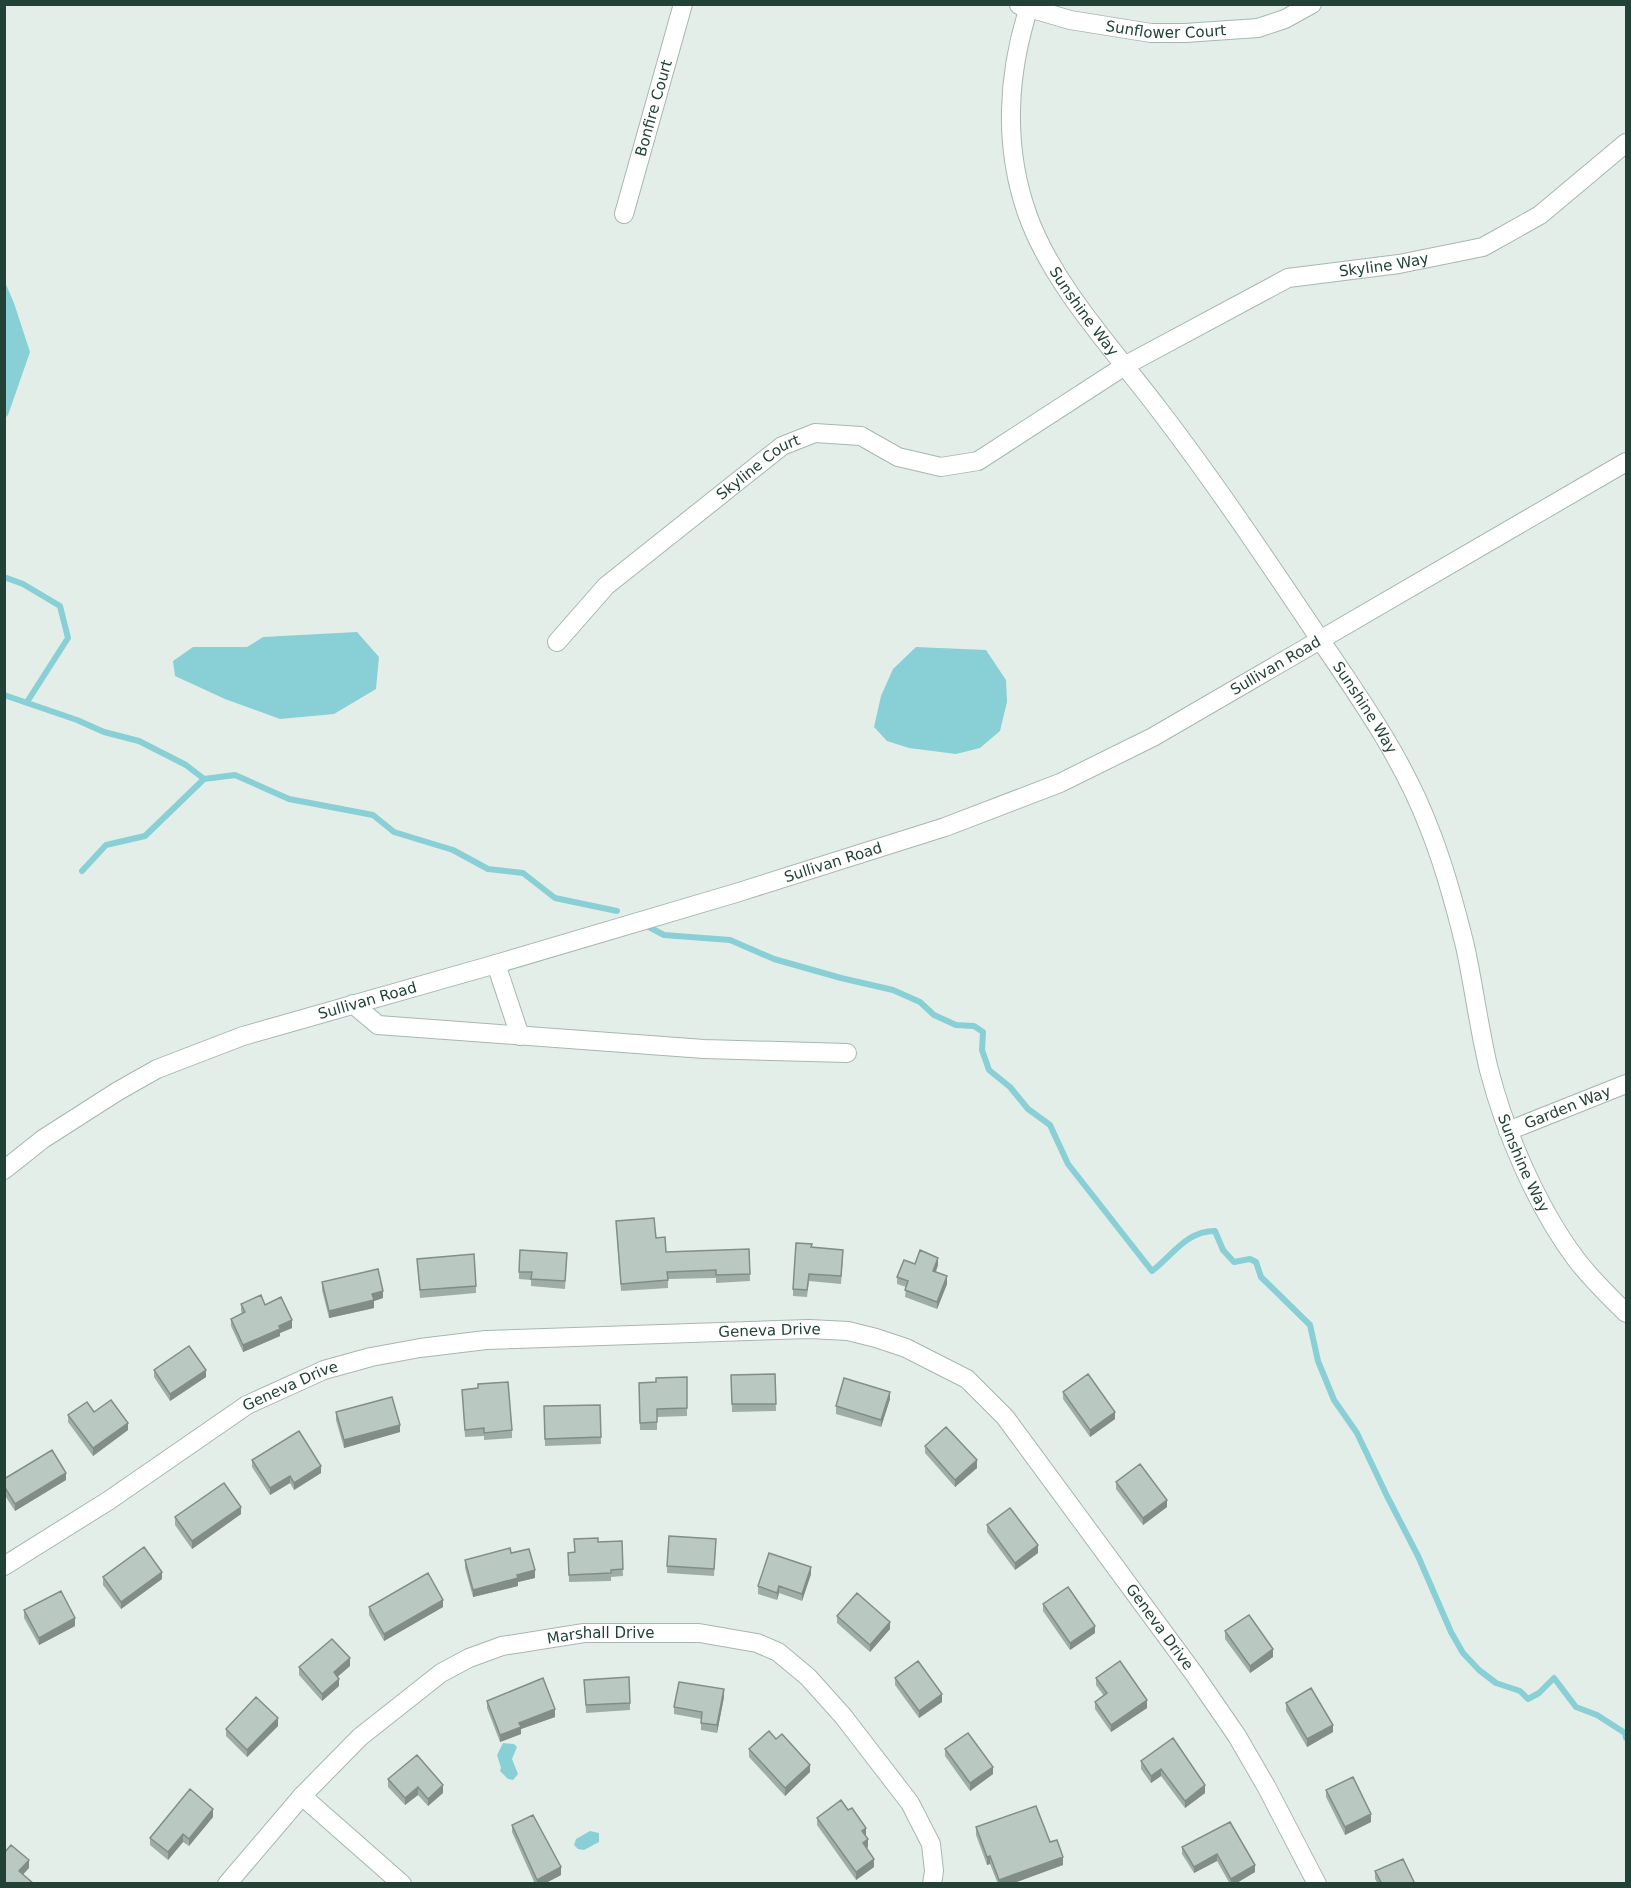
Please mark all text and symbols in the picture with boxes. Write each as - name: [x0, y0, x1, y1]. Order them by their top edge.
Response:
- street label: Sunflower Court: [1104, 17, 1227, 42]
- street label: Bonfire Court: [632, 58, 676, 158]
- street label: Skyline Way: [1338, 249, 1430, 280]
- street label: Sunshine Way: [1046, 264, 1122, 360]
- street label: Skyline Court: [713, 431, 803, 504]
- street label: Sullivan Road: [1227, 632, 1324, 699]
- street label: Sunshine Way: [1329, 658, 1401, 757]
- street label: Sullivan Road: [782, 838, 884, 886]
- street label: Sullivan Road: [316, 978, 419, 1023]
- street label: Garden Way: [1522, 1082, 1614, 1133]
- street label: Sunshine Way: [1494, 1112, 1553, 1216]
- street label: Geneva Drive: [718, 1320, 821, 1341]
- street label: Geneva Drive: [240, 1358, 340, 1415]
- street label: Geneva Drive: [1122, 1580, 1197, 1674]
- street label: Marshall Drive: [546, 1624, 655, 1648]

